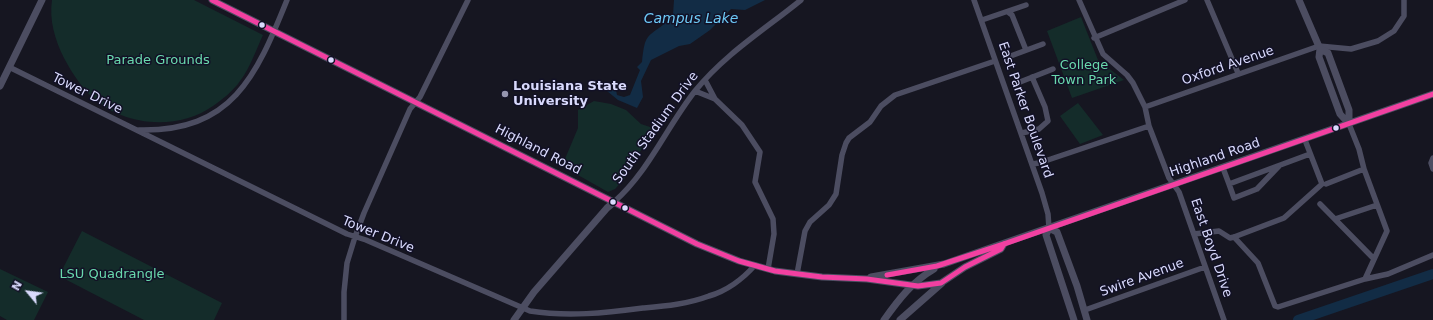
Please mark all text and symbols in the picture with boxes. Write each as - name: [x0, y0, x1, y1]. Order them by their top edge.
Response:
- water label: Campus Lake: [644, 11, 738, 27]
- unlabelled marker: [257, 20, 267, 30]
- street label: East Parker Boulevard: [994, 40, 1056, 180]
- street label: Oxford Avenue: [1180, 43, 1276, 89]
- park label: Parade Grounds: [106, 53, 210, 69]
- unlabelled marker: [326, 55, 336, 65]
- park label: College Town Park: [1052, 58, 1116, 89]
- street label: South Stadium Drive: [610, 69, 702, 187]
- street label: Tower Drive: [49, 70, 125, 118]
- place label: Louisiana State University: [513, 79, 627, 110]
- marker: Louisiana State University: [500, 89, 510, 99]
- street label: Highland Road: [492, 122, 584, 178]
- unlabelled marker: [1331, 123, 1341, 133]
- street label: Highland Road: [1168, 135, 1262, 181]
- street label: East Boyd Drive: [1187, 196, 1235, 300]
- unlabelled marker: [608, 197, 618, 207]
- unlabelled marker: [620, 203, 630, 213]
- street label: Tower Drive: [340, 213, 416, 257]
- street label: Swire Avenue: [1098, 256, 1186, 300]
- park label: LSU Quadrangle: [59, 267, 165, 283]
- north arrow: [8, 272, 48, 312]
- text: N: [9, 279, 25, 293]

